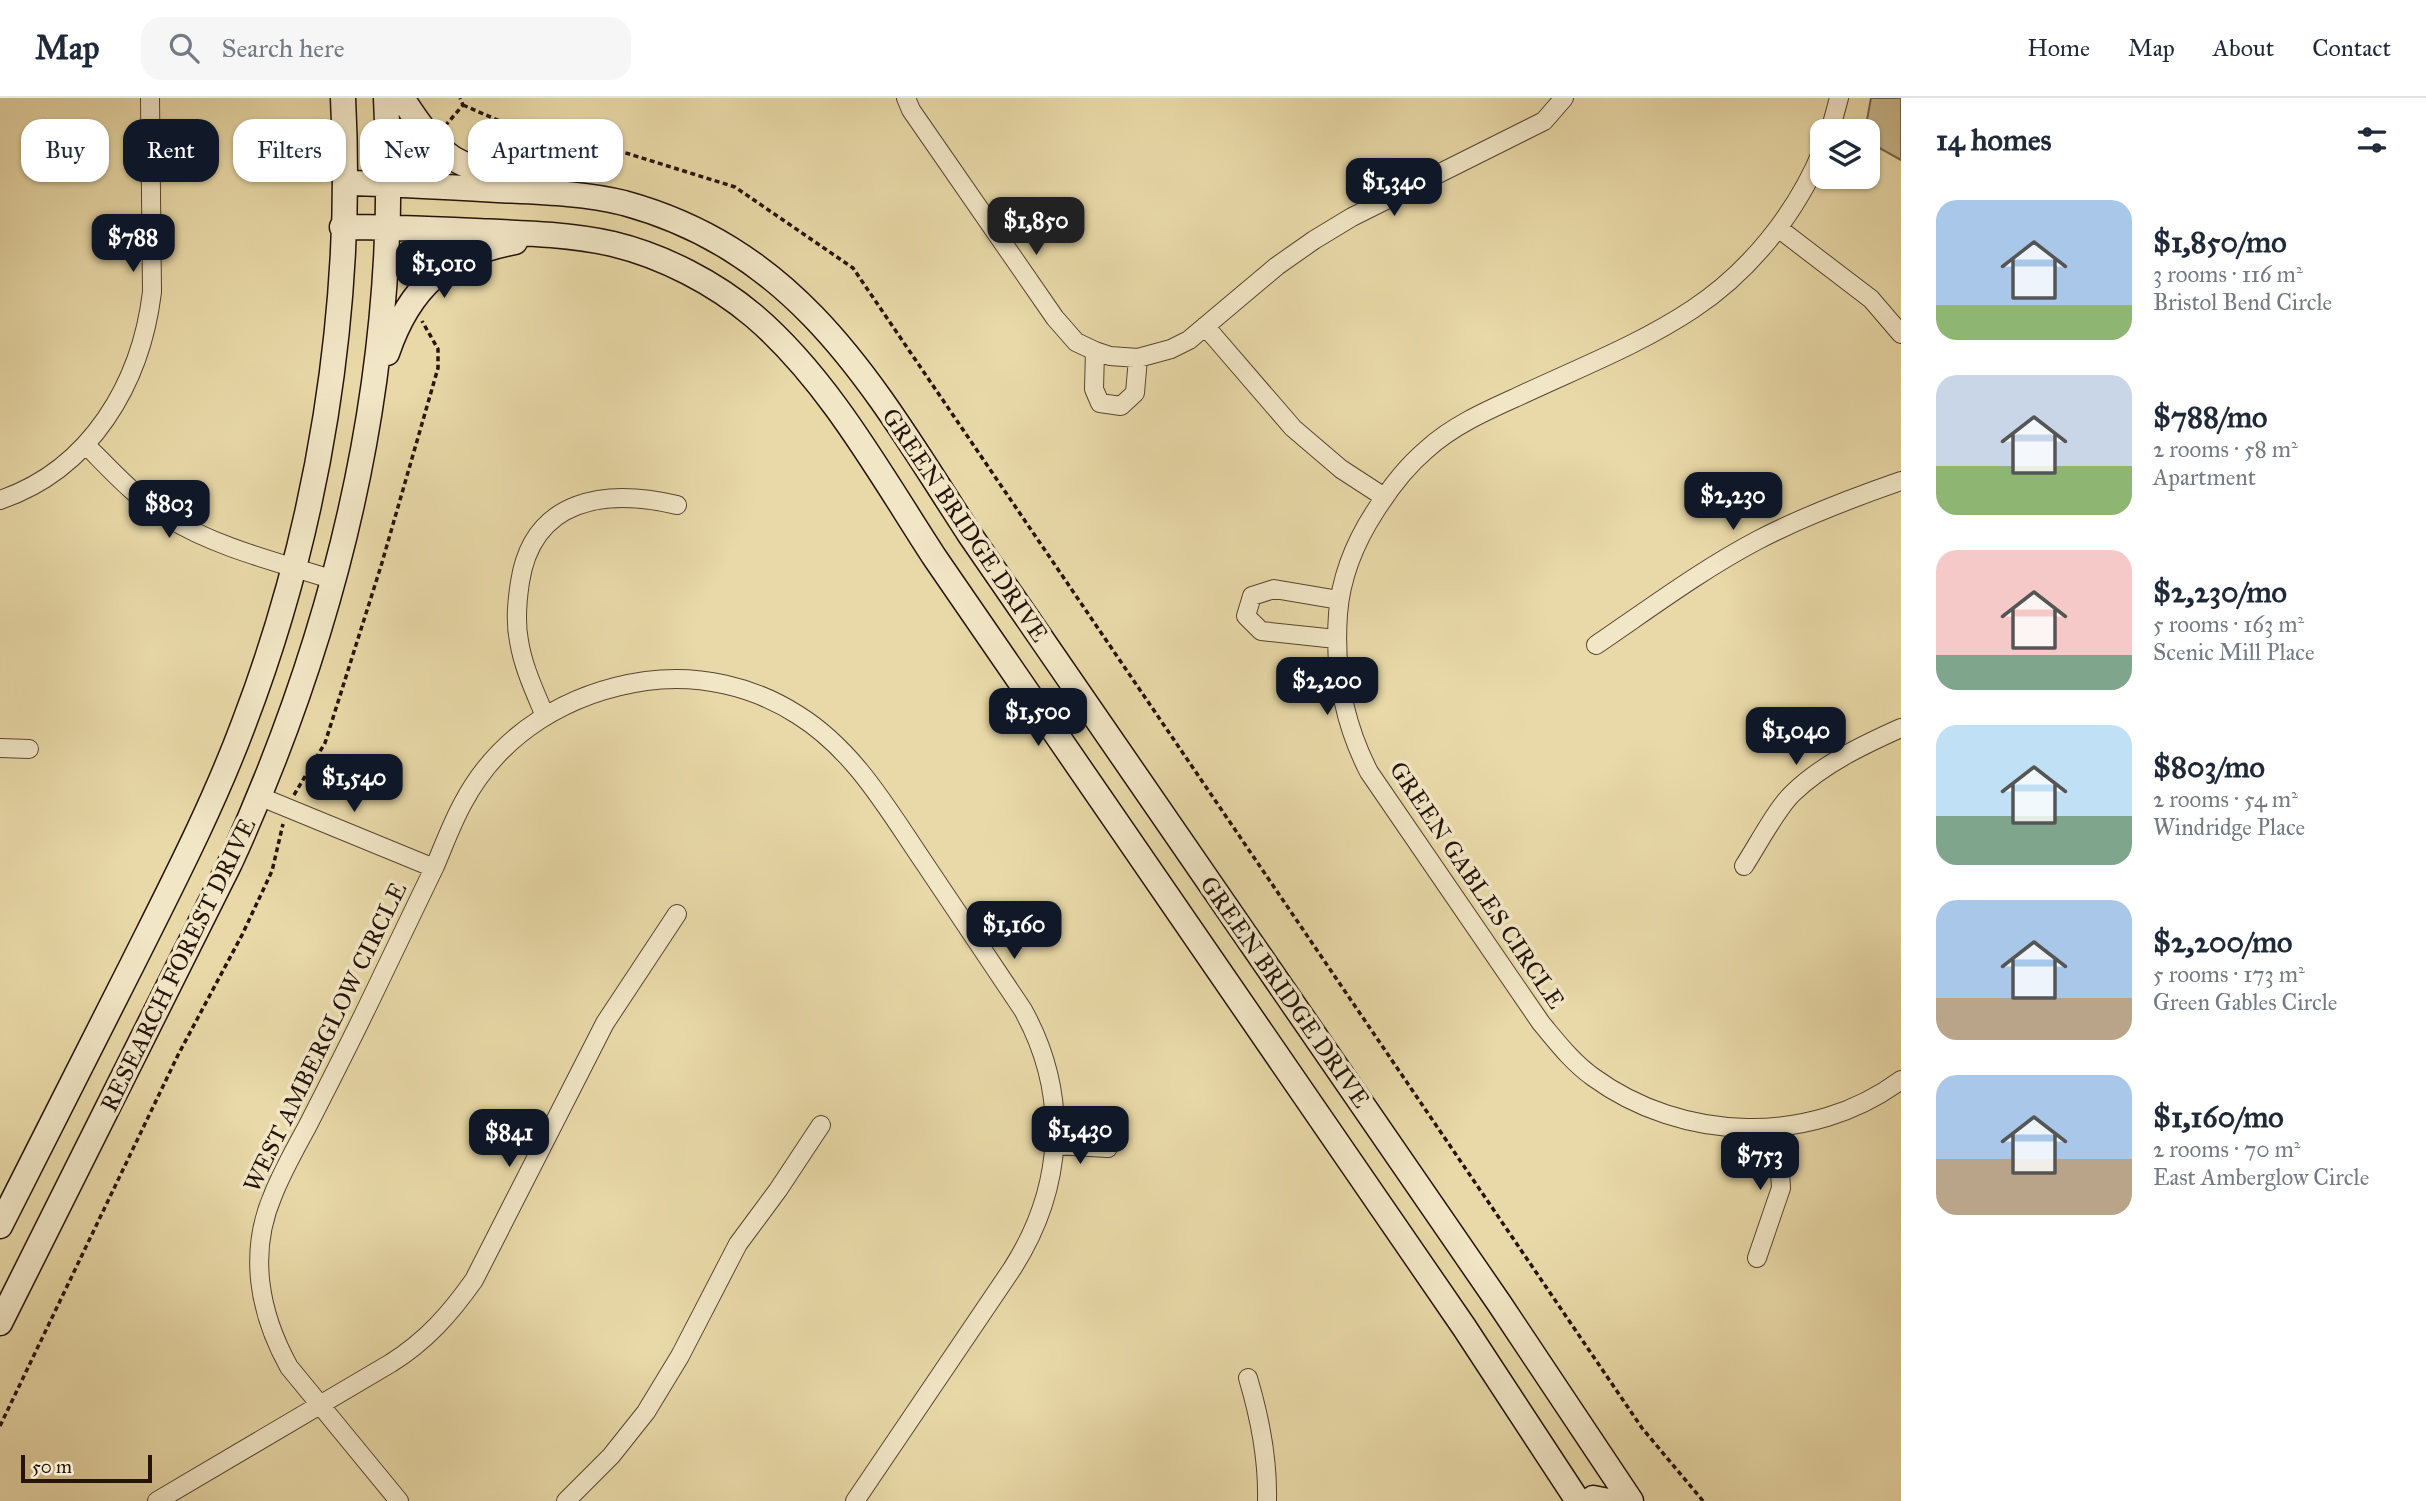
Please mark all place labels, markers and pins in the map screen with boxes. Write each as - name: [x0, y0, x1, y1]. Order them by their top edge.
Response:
- pin: $1,340: [1337, 158, 1451, 218]
- pin: $1,850: [979, 198, 1093, 257]
- pin: $788: [92, 214, 174, 274]
- pin: $1,010: [387, 240, 501, 300]
- pin: $2,230: [1676, 472, 1790, 532]
- pin: $803: [128, 480, 210, 540]
- pin: $2,200: [1270, 658, 1384, 717]
- pin: $1,500: [981, 688, 1095, 748]
- pin: $1,040: [1739, 708, 1853, 767]
- pin: $1,540: [297, 754, 411, 814]
- pin: $1,160: [957, 902, 1071, 961]
- pin: $1,430: [1023, 1107, 1137, 1166]
- pin: $841: [468, 1110, 550, 1169]
- pin: $753: [1719, 1132, 1801, 1192]

